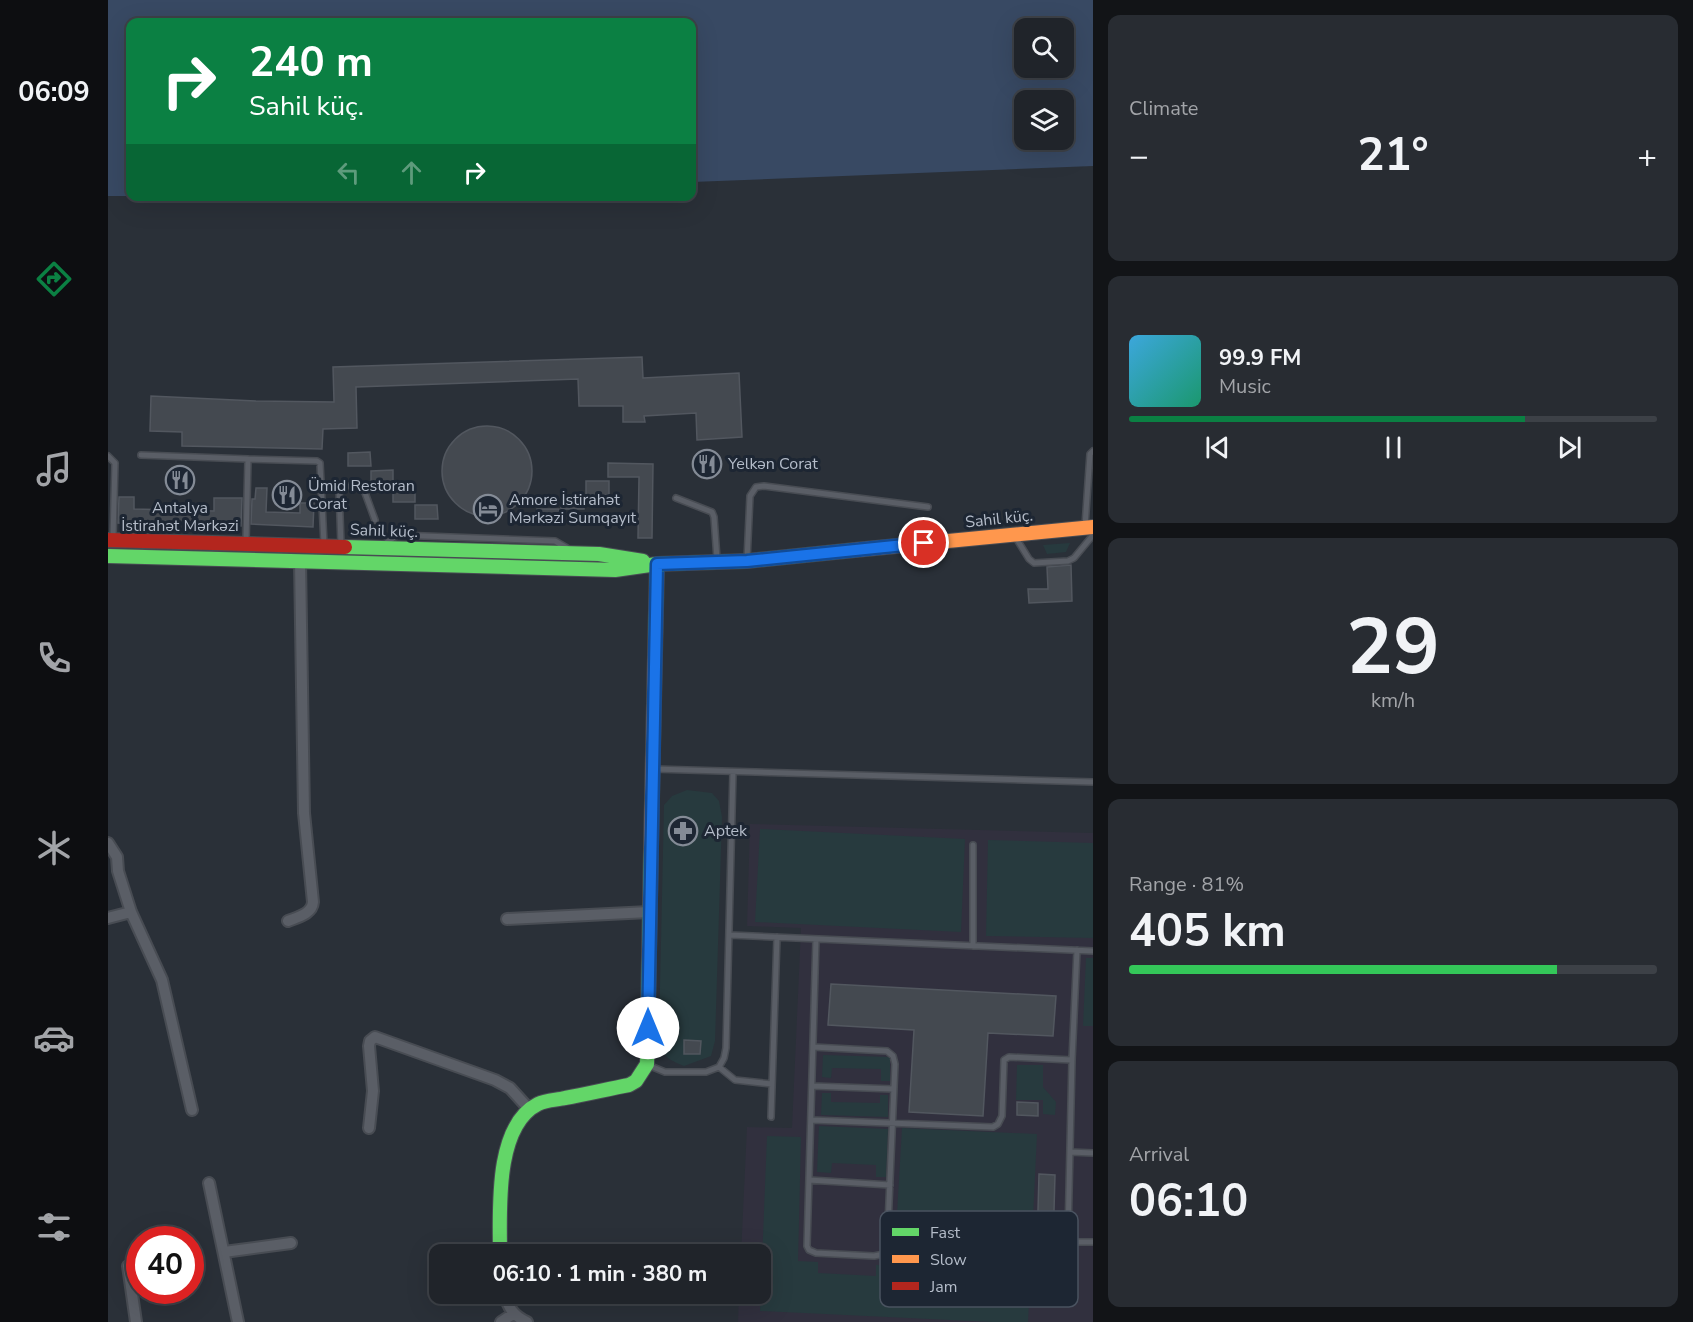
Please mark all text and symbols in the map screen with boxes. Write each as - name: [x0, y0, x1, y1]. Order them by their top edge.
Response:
- map controls: [1014, 18, 1074, 150]
- button: search: [1014, 18, 1074, 78]
- text: 240 m: [249, 34, 373, 91]
- icon: right: [150, 42, 228, 120]
- text: 06:09: [18, 74, 90, 111]
- text: Sahil küç.: [249, 88, 364, 125]
- button: layers: [1014, 90, 1074, 150]
- text: Climate: [1129, 95, 1198, 122]
- text: 21°: [1357, 125, 1429, 186]
- text: −: [1129, 134, 1149, 179]
- text: +: [1637, 134, 1657, 179]
- icon: left: [332, 156, 365, 189]
- icon: ahead: [395, 156, 428, 189]
- icon: right: [458, 156, 491, 189]
- icon: directions: [33, 258, 75, 300]
- text: 99.9 FM: [1219, 343, 1301, 373]
- text: Music: [1219, 373, 1271, 400]
- icon: previous: [1201, 431, 1234, 464]
- icon: pause: [1377, 431, 1410, 464]
- icon: next: [1553, 431, 1586, 464]
- icon: music: [33, 448, 75, 490]
- restaurant icon: Yelkən Corat: [691, 448, 723, 480]
- place label: Yelkən Corat: [727, 453, 818, 475]
- restaurant icon: Antalya İstirahət Mərkəzi: [164, 464, 196, 496]
- place label: Ümid Restoran Corat: [308, 475, 415, 515]
- restaurant icon: Ümid Restoran Corat: [271, 479, 303, 511]
- place label: Amore İstirahət Mərkəzi Sumqayıt: [509, 489, 637, 529]
- hotel icon: Amore İstirahət Mərkəzi Sumqayıt: [472, 493, 504, 525]
- place label: Antalya İstirahət Mərkəzi: [121, 497, 239, 537]
- street label: Sahil küç.: [964, 504, 1034, 534]
- pin: [898, 517, 949, 568]
- street label: Sahil küç.: [350, 519, 418, 543]
- icon: arrive: [907, 526, 940, 559]
- text: 29: [1346, 594, 1440, 701]
- icon: phone: [33, 637, 75, 679]
- text: km/h: [1371, 687, 1415, 714]
- pharmacy icon: Aptek: [667, 815, 699, 847]
- place label: Aptek: [704, 820, 748, 842]
- icon: climate: [33, 827, 75, 869]
- text: Range · 81%: [1129, 871, 1244, 898]
- text: 405 km: [1129, 901, 1286, 962]
- position arrow: [616, 996, 680, 1060]
- icon: car: [33, 1017, 75, 1059]
- text: Arrival: [1129, 1141, 1189, 1168]
- text: 06:10: [1129, 1171, 1248, 1232]
- icon: filters: [33, 1206, 75, 1248]
- legend: [880, 1211, 1078, 1307]
- text: Fast: [930, 1222, 961, 1244]
- speed limit sign: 40: [126, 1226, 204, 1304]
- text: Slow: [930, 1249, 967, 1271]
- text: 06:10 · 1 min · 380 m: [493, 1259, 707, 1289]
- text: Jam: [929, 1276, 957, 1298]

